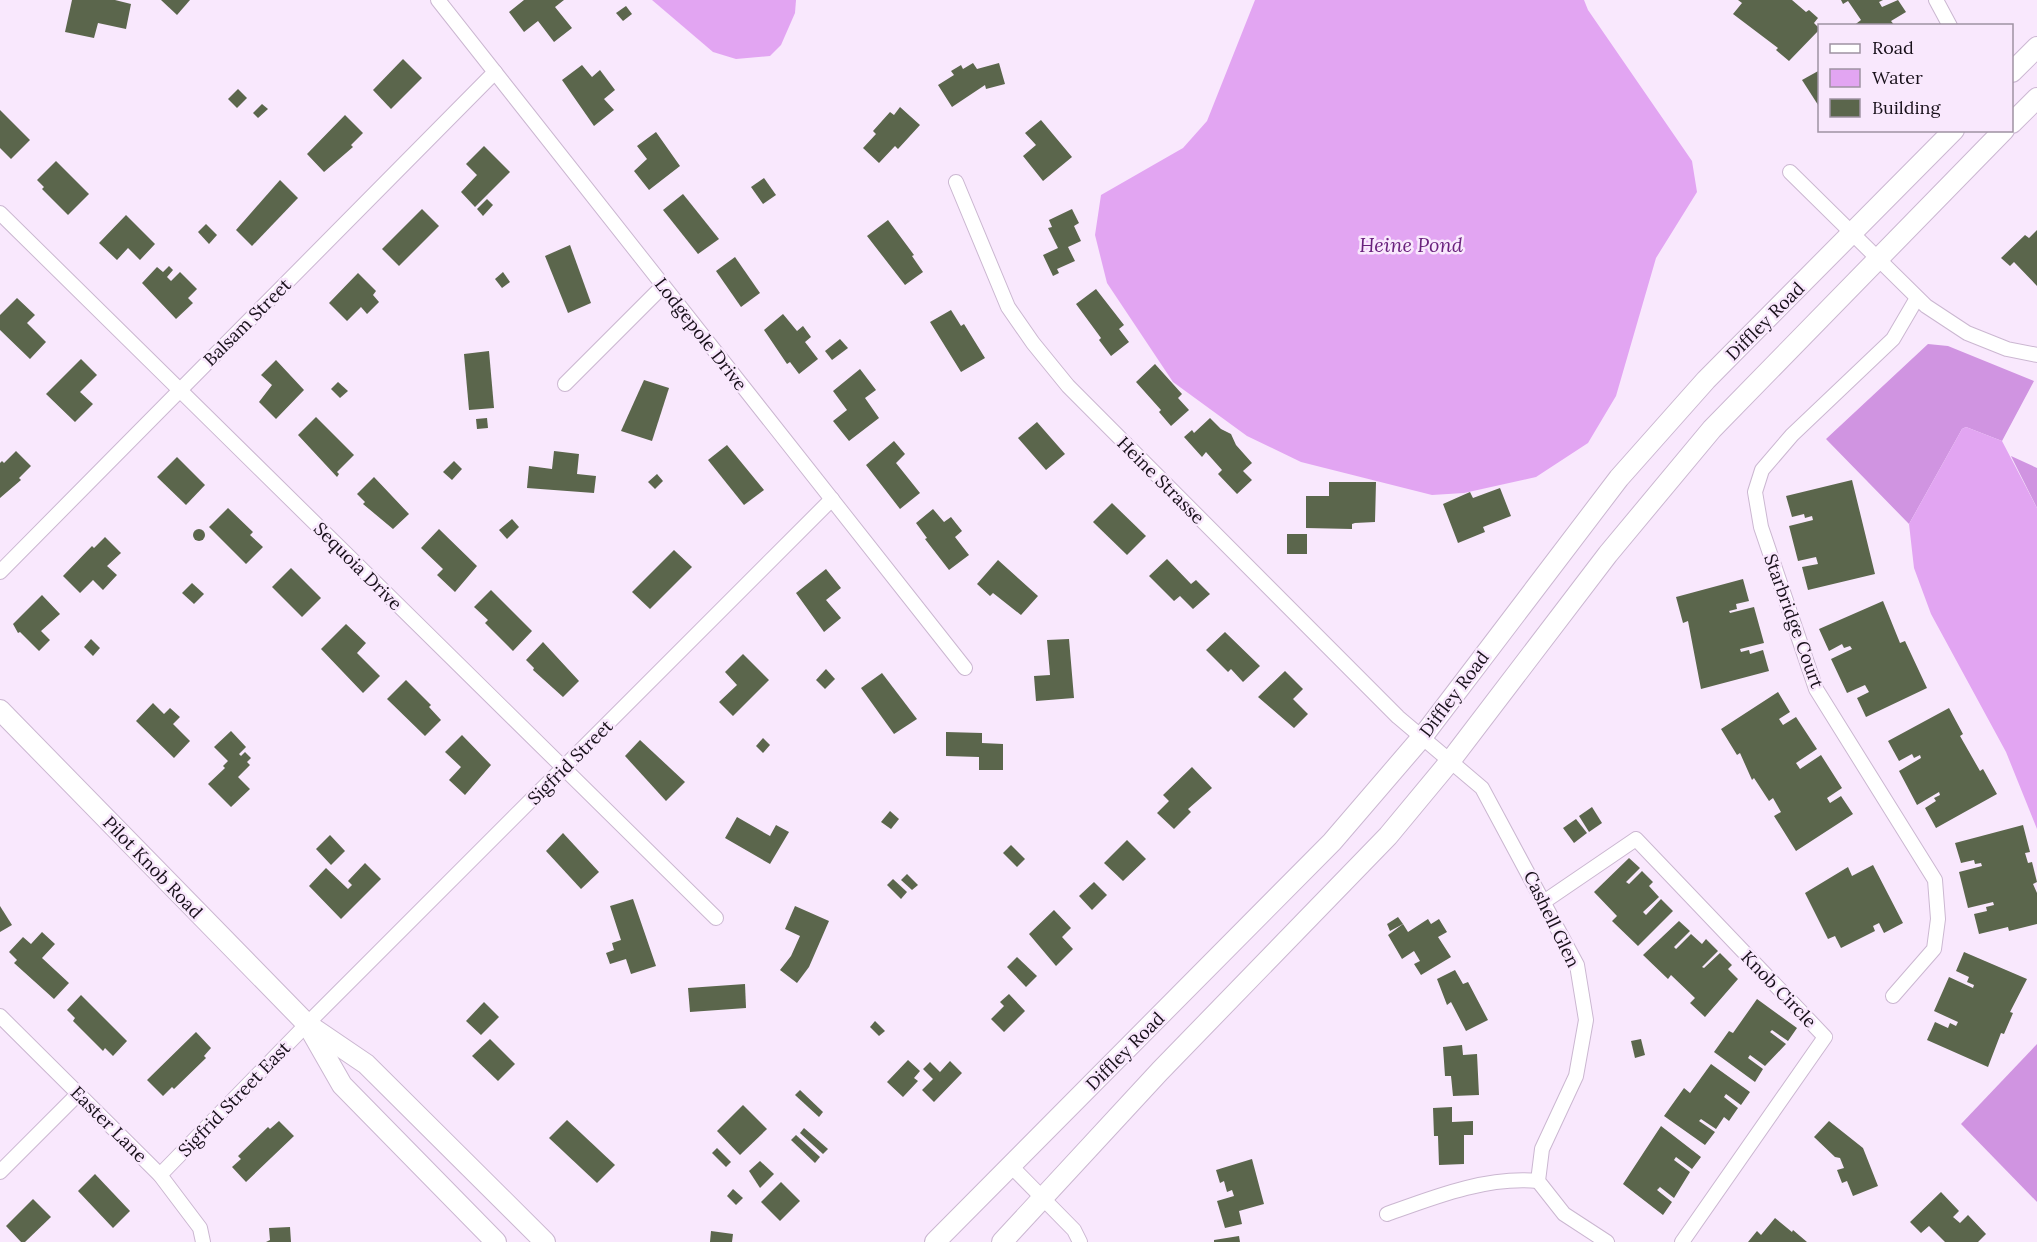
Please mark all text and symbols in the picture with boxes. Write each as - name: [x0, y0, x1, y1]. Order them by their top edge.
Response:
- legend: [1818, 24, 2013, 132]
- text: Road: [1872, 36, 1914, 59]
- text: Water: [1872, 66, 1923, 89]
- text: Building: [1872, 96, 1942, 119]
- water label: Heine Pond: [1359, 232, 1464, 257]
- street label: Balsam Street: [198, 273, 296, 371]
- street label: Lodgepole Drive: [650, 273, 752, 395]
- street label: Diffley Road: [1721, 277, 1809, 365]
- street label: Heine Strasse: [1112, 431, 1210, 529]
- street label: Sequoia Drive: [309, 517, 407, 615]
- street label: Starbridge Court: [1759, 551, 1829, 691]
- street label: Diffley Road: [1414, 646, 1494, 742]
- street label: Sigfrid Street: [523, 715, 617, 809]
- street label: Pilot Knob Road: [98, 811, 208, 923]
- street label: Cashell Glen: [1519, 867, 1585, 971]
- street label: Knob Circle: [1737, 946, 1822, 1033]
- street label: Diffley Road: [1081, 1007, 1169, 1095]
- street label: Sigfrid Street East: [173, 1036, 295, 1162]
- street label: Easter Lane: [66, 1081, 152, 1167]

